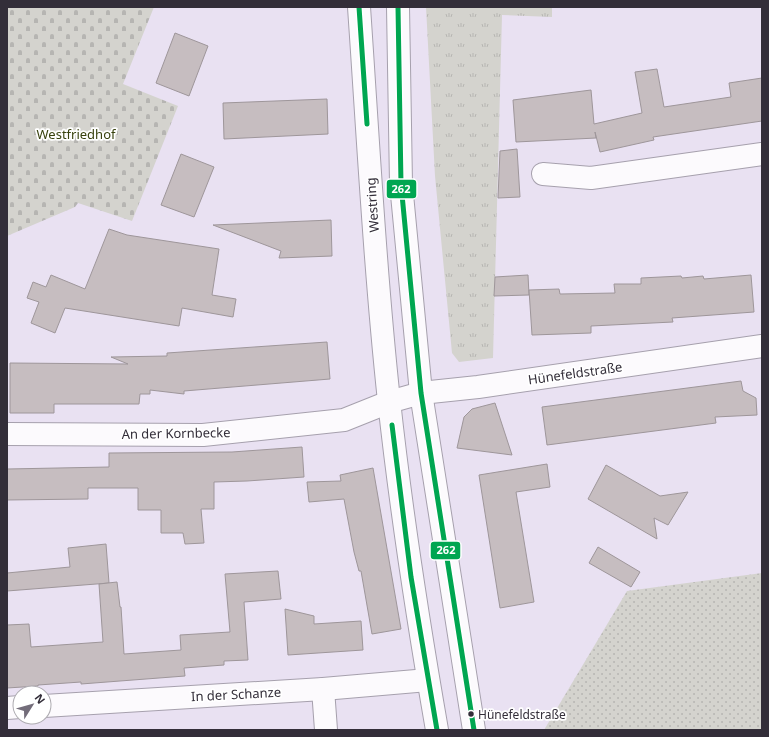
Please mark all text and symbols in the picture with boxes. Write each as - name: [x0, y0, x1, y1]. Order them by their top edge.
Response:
- park label: Westfriedhof: [37, 125, 117, 143]
- street label: Westring: [361, 177, 383, 233]
- line badge: 262: [386, 179, 417, 199]
- text: 262: [392, 181, 410, 196]
- street label: Hünefeldstraße: [527, 357, 623, 389]
- street label: An der Kornbecke: [121, 423, 231, 443]
- line badge: 262: [430, 541, 461, 560]
- text: 262: [437, 542, 455, 557]
- street label: In der Schanze: [191, 683, 281, 705]
- north arrow: [12, 685, 52, 725]
- text: N: [32, 691, 49, 707]
- place label: Hünefeldstraße: [478, 706, 566, 723]
- marker: Hünefeldstraße: [466, 709, 476, 719]

